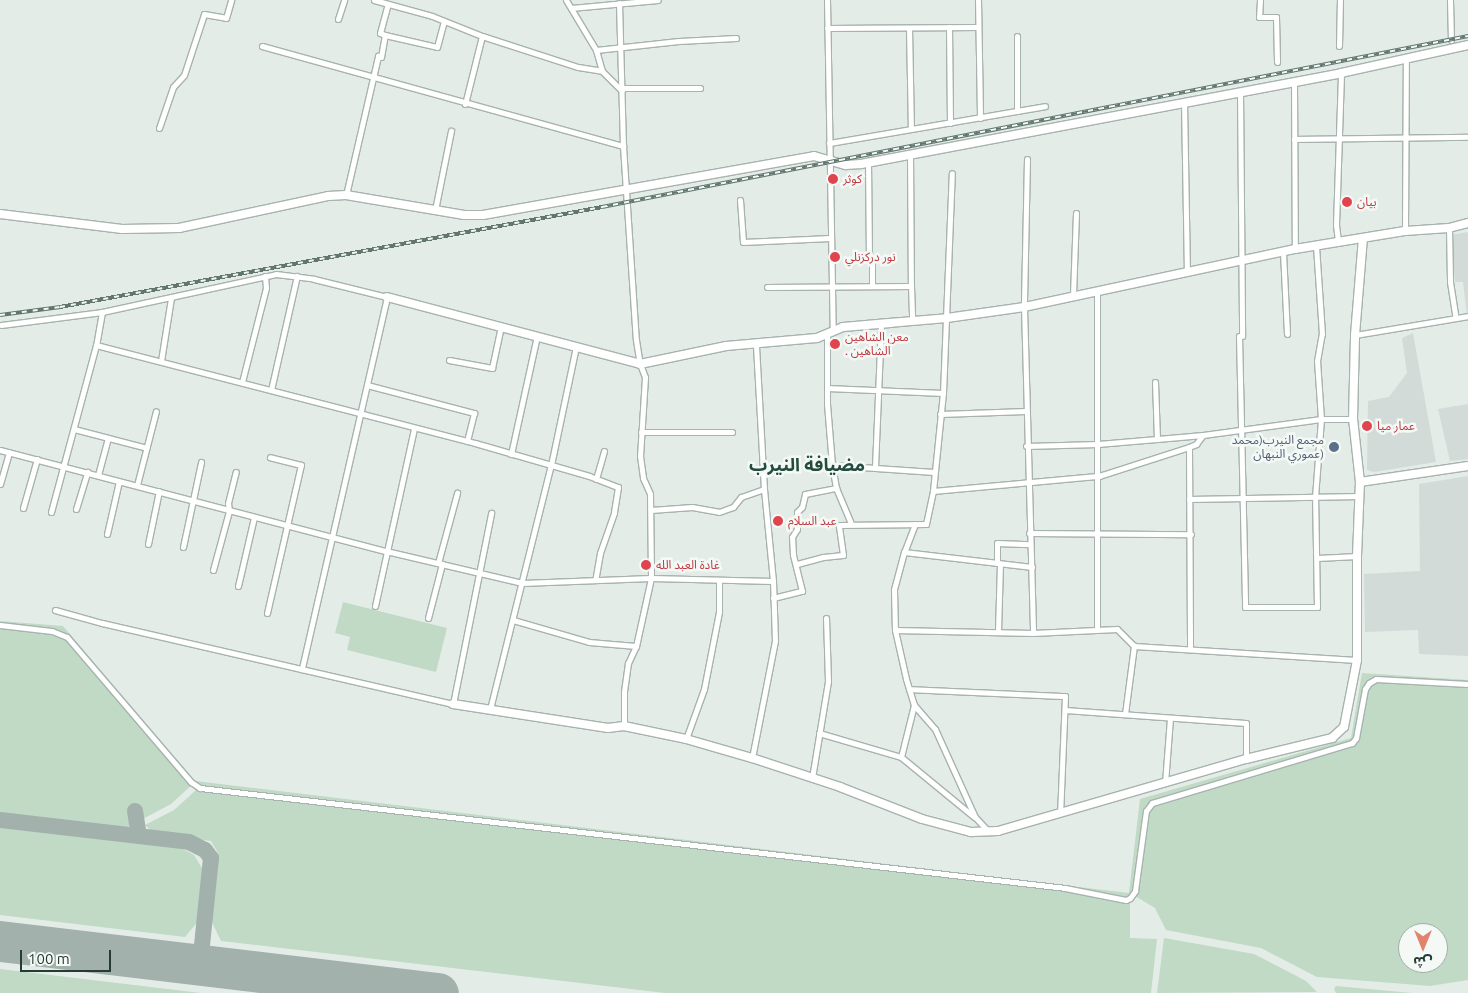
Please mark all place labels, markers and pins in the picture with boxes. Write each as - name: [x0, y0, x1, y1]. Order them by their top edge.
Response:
- place label: كوثر: [843, 172, 862, 186]
- marker: كوثر: [827, 173, 839, 185]
- place label: بيان: [1357, 195, 1376, 209]
- marker: بيان: [1341, 196, 1353, 208]
- place label: نور دركزنلي: [845, 250, 896, 264]
- marker: نور دركزنلي: [829, 251, 841, 263]
- place label: معن الشاهين . الشاهين: [845, 330, 909, 358]
- marker: معن الشاهين . الشاهين: [829, 338, 841, 350]
- place label: عمار ميا: [1377, 419, 1415, 433]
- marker: عمار ميا: [1361, 420, 1373, 432]
- place label: مجمع النيرب(محمد عموري النبهان): [1232, 433, 1324, 461]
- marker: مجمع النيرب(محمد عموري النبهان): [1328, 441, 1340, 453]
- place label: عبد السلام: [788, 514, 836, 528]
- marker: عبد السلام: [772, 515, 784, 527]
- place label: غادة العبد الله: [656, 558, 720, 572]
- marker: غادة العبد الله: [640, 559, 652, 571]

